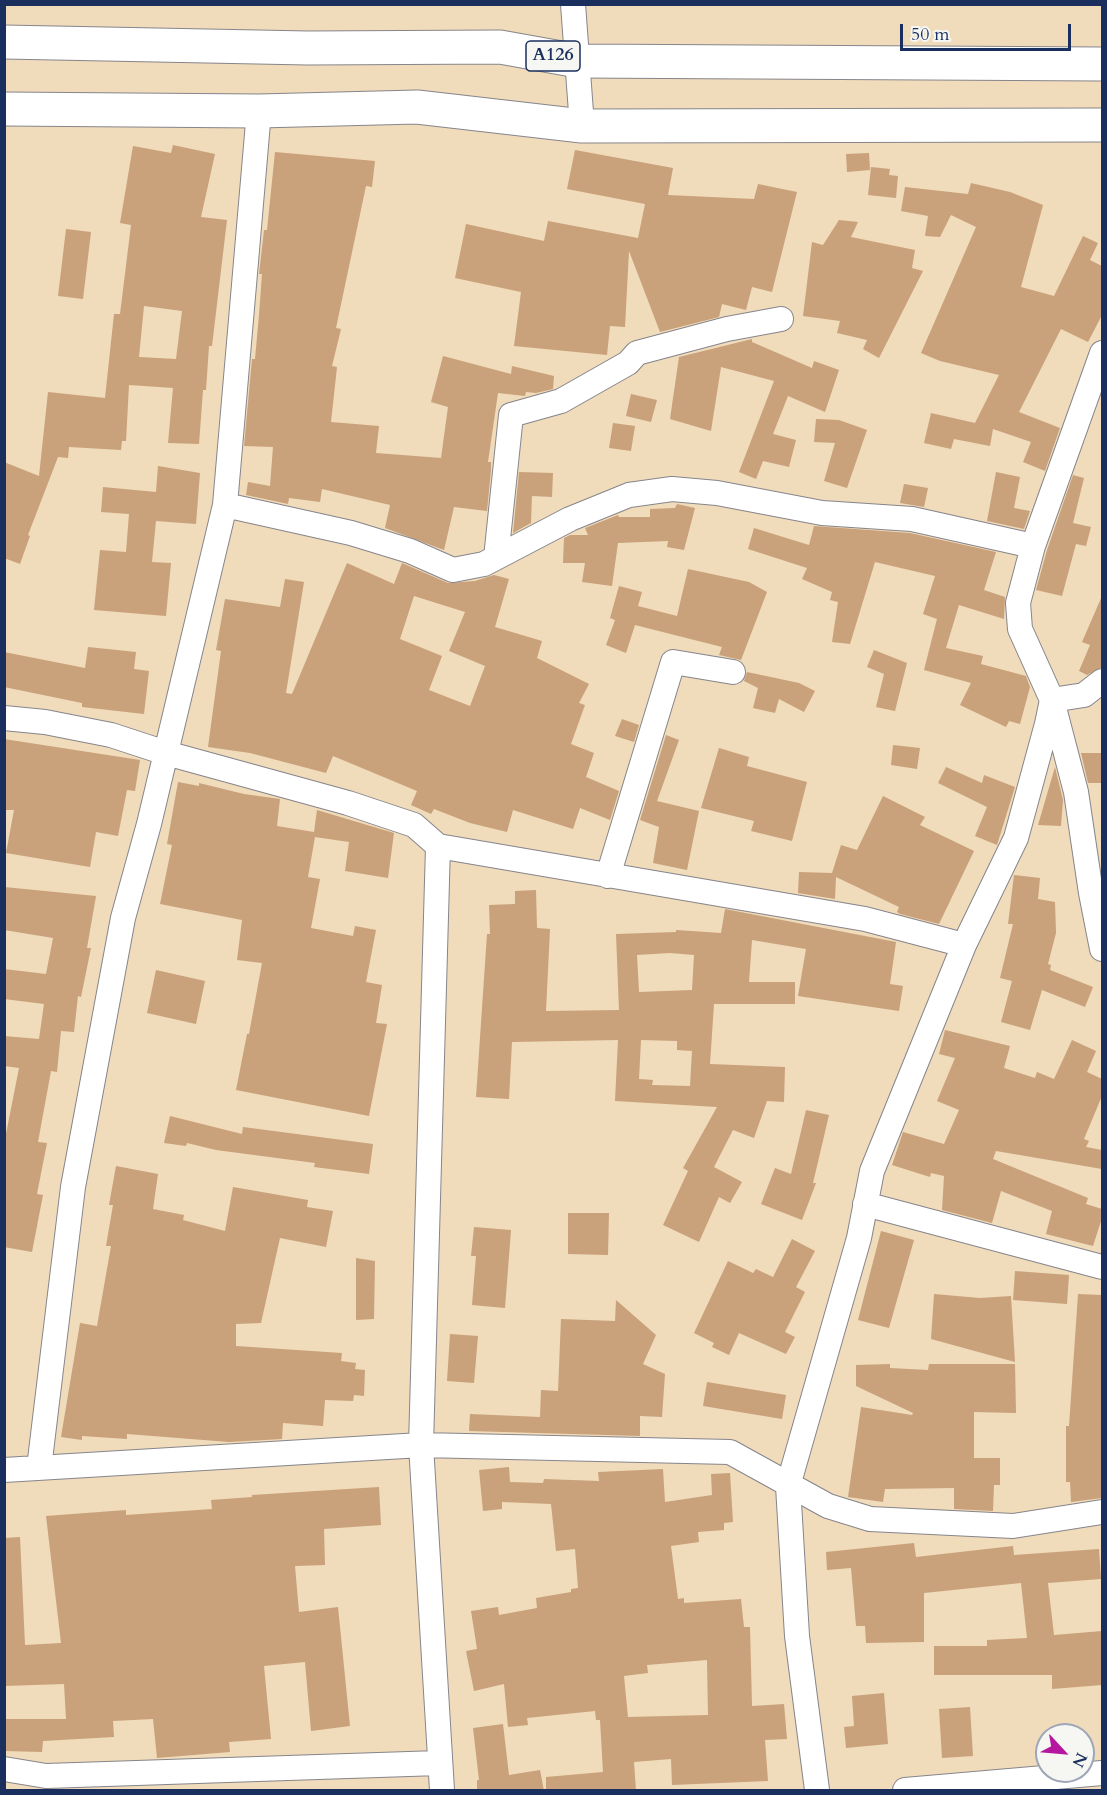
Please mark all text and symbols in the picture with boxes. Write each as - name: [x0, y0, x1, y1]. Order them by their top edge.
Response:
- scale bar: [903, 12, 1074, 50]
- text: 50 m: [911, 22, 950, 47]
- road number: A126: [526, 41, 580, 71]
- north arrow: [1035, 1723, 1095, 1783]
- text: N: [1066, 1749, 1092, 1771]

